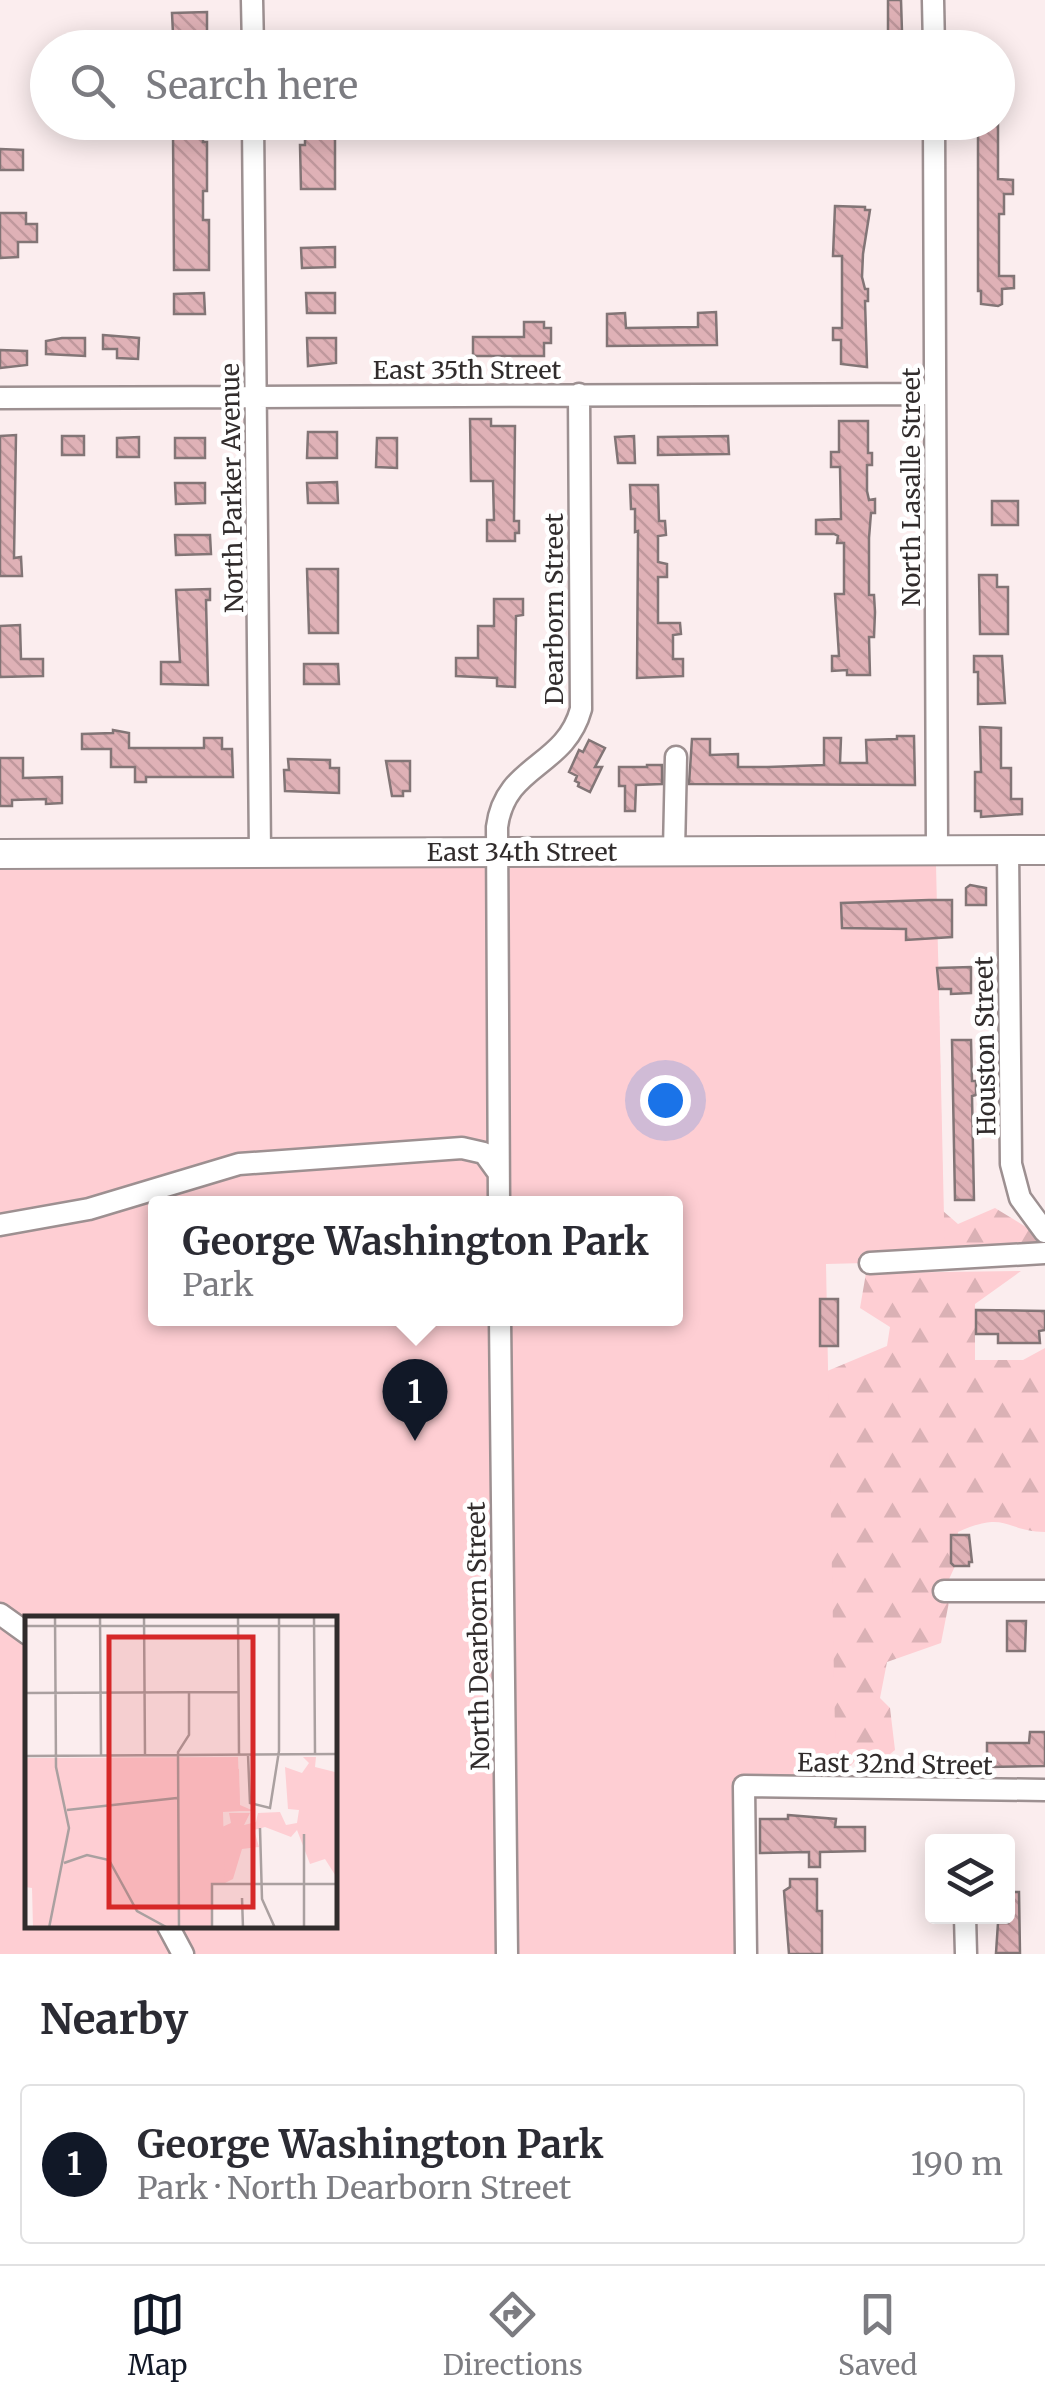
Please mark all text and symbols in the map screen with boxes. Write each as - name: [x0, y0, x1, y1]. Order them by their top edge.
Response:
- search box: [30, 30, 1015, 140]
- icon: search: [65, 58, 120, 113]
- text: Search here: [145, 62, 358, 109]
- street label: East 35th Street: [373, 354, 561, 386]
- street label: North Parker Avenue: [214, 363, 250, 613]
- street label: North Lasalle Street: [895, 367, 927, 606]
- street label: Dearborn Street: [538, 513, 570, 705]
- street label: East 34th Street: [427, 836, 618, 868]
- street label: Houston Street: [967, 956, 1003, 1136]
- your location: [640, 1075, 691, 1126]
- popup: [148, 1196, 683, 1326]
- text: George Washington Park: [182, 1218, 649, 1265]
- text: Park: [182, 1265, 253, 1305]
- pin: 1: [382, 1358, 448, 1441]
- street label: North Dearborn Street: [460, 1501, 496, 1771]
- inset map: [25, 1616, 338, 1929]
- street label: East 32nd Street: [797, 1746, 993, 1782]
- map controls: [925, 1834, 1015, 1924]
- button: layers: [925, 1834, 1015, 1924]
- text: Nearby: [40, 1993, 188, 2045]
- text: George Washington Park: [137, 2121, 603, 2168]
- text: 1: [67, 2144, 82, 2184]
- text: 190 m: [911, 2144, 1003, 2184]
- text: Park · North Dearborn Street: [137, 2168, 571, 2208]
- tab: Map: [128, 2287, 187, 2383]
- tab: Directions: [443, 2287, 583, 2383]
- tab: Saved: [838, 2287, 917, 2383]

